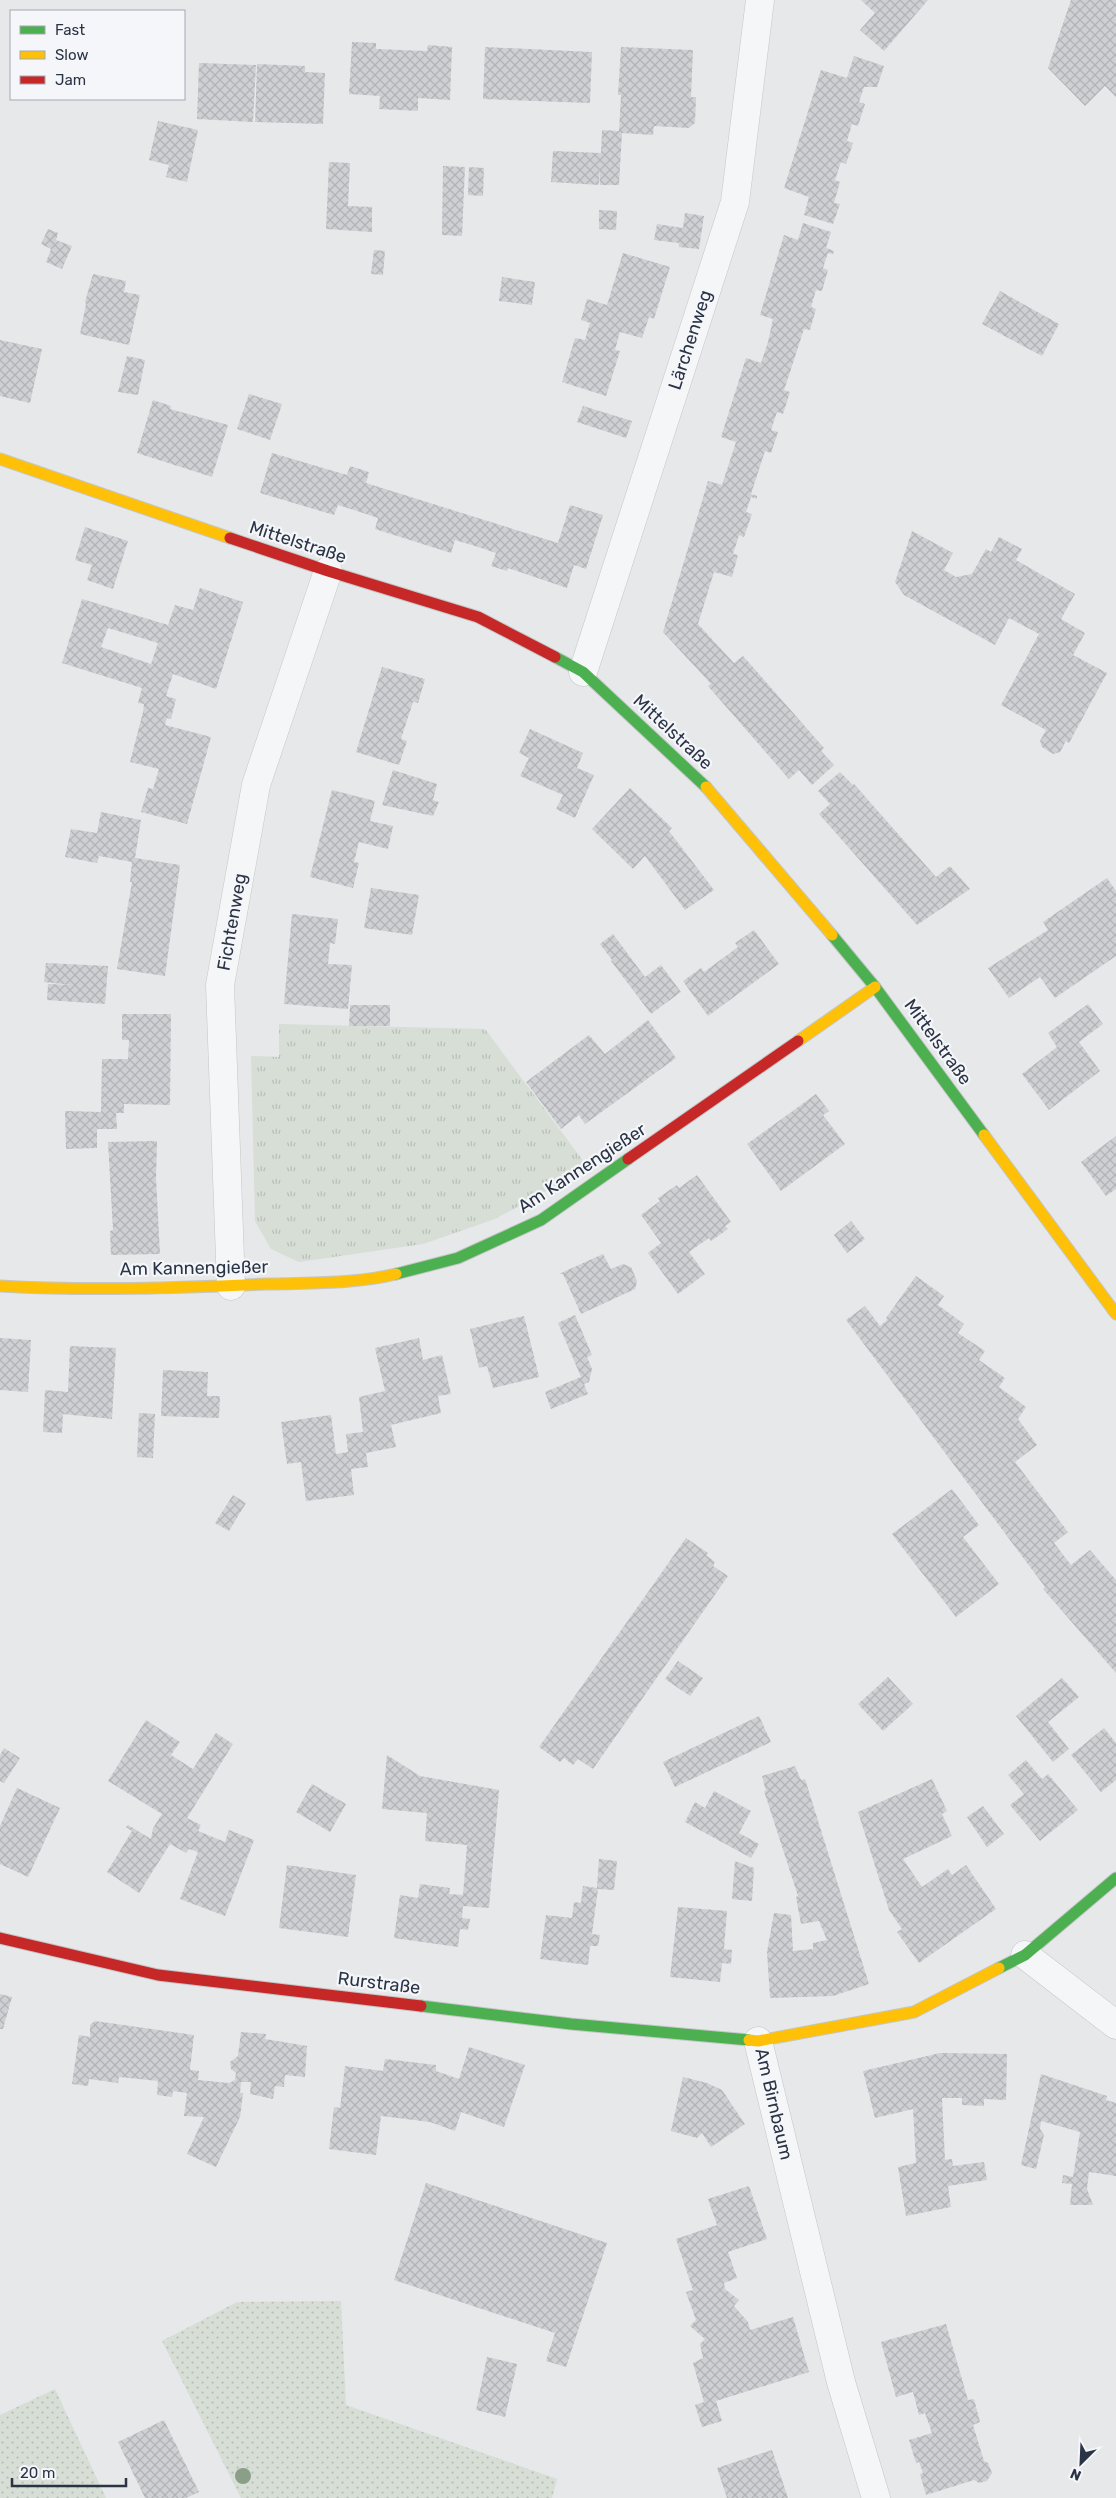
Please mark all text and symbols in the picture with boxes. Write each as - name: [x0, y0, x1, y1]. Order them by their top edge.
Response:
- legend: [10, 10, 185, 100]
- text: Fast: [55, 21, 85, 39]
- text: Slow: [55, 46, 88, 64]
- text: Jam: [55, 71, 86, 89]
- street label: Lärchenweg: [664, 287, 716, 393]
- street label: Mittelstraße: [247, 516, 349, 568]
- street label: Mittelstraße: [629, 690, 717, 774]
- street label: Fichtenweg: [213, 872, 251, 972]
- street label: Mittelstraße: [900, 995, 976, 1089]
- street label: Am Kannengießer: [514, 1118, 650, 1218]
- street label: Am Kannengießer: [120, 1256, 269, 1280]
- street label: Rurstraße: [336, 1967, 422, 1999]
- street label: Am Birnbaum: [750, 2046, 798, 2162]
- north arrow: [1056, 2438, 1106, 2488]
- scale bar: [12, 2456, 126, 2488]
- text: 20 m: [20, 2464, 55, 2482]
- text: N: [1068, 2465, 1084, 2484]

